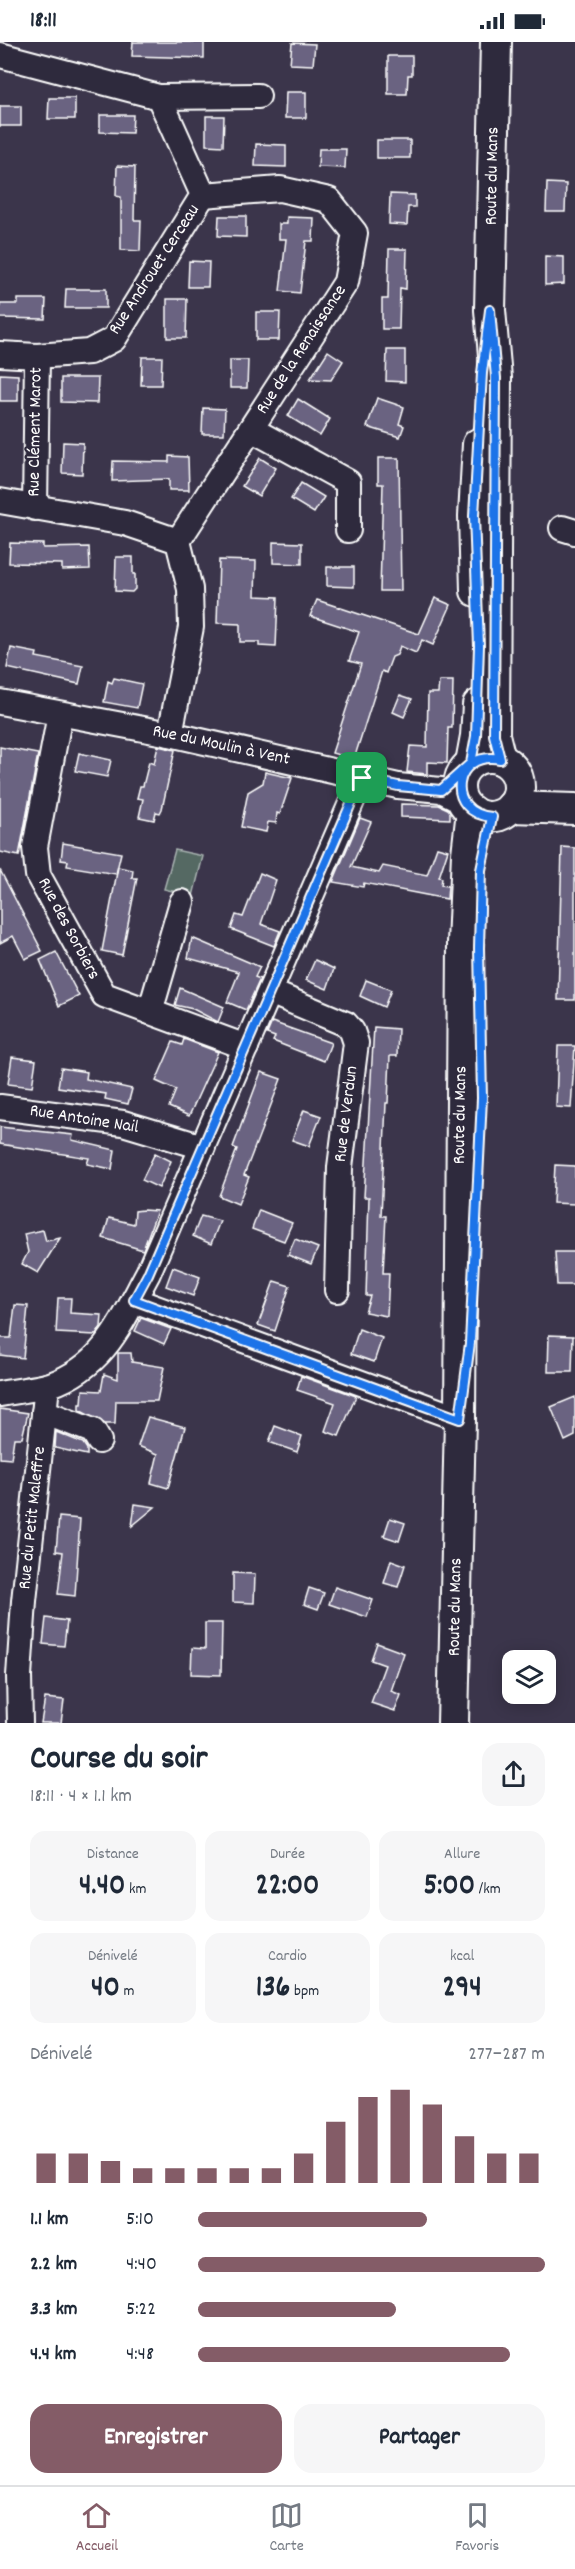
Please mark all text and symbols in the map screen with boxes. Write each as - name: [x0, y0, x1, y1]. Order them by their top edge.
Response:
- text: 18:11: [30, 6, 57, 37]
- street label: Route du Mans: [480, 127, 506, 225]
- street label: Rue Androuet Cerceau: [103, 200, 207, 340]
- street label: Rue de la Renaissance: [251, 280, 353, 420]
- street label: Rue Clément Marot: [22, 367, 50, 497]
- street label: Rue du Moulin à Vent: [150, 719, 292, 773]
- pin: [336, 752, 387, 803]
- icon: arrive: [345, 761, 378, 794]
- street label: Rue des Sorbiers: [31, 873, 105, 985]
- street label: Rue de Verdun: [329, 1064, 365, 1164]
- street label: Route du Mans: [448, 1066, 474, 1164]
- street label: Rue Antoine Nail: [28, 1099, 141, 1141]
- street label: Rue du Petit Maleffre: [13, 1445, 53, 1591]
- street label: Route du Mans: [443, 1558, 469, 1656]
- map controls: [502, 1650, 556, 1704]
- button: layers: [502, 1650, 556, 1704]
- text: Course du soir: [30, 1737, 208, 1784]
- button: share: [482, 1743, 545, 1806]
- text: 18:11 · 4 × 1.1 km: [30, 1783, 132, 1811]
- text: Distance: [87, 1843, 139, 1866]
- text: Durée: [270, 1843, 305, 1866]
- text: Allure: [444, 1843, 480, 1866]
- text: 4.40: [79, 1866, 125, 1909]
- text: 22:00: [256, 1866, 319, 1909]
- text: 5:00: [423, 1866, 475, 1909]
- text: km: [125, 1878, 147, 1901]
- text: /km: [475, 1878, 501, 1901]
- text: Dénivelé: [88, 1945, 138, 1968]
- text: Cardio: [268, 1945, 307, 1968]
- text: kcal: [450, 1945, 474, 1968]
- text: 40: [91, 1968, 120, 2011]
- text: 136: [256, 1968, 290, 2011]
- text: 294: [443, 1968, 482, 2011]
- text: m: [120, 1980, 135, 2003]
- text: bpm: [290, 1980, 319, 2003]
- text: Dénivelé: [30, 2041, 92, 2069]
- text: 277–287 m: [468, 2041, 545, 2069]
- text: 1.1 km: [30, 2206, 69, 2234]
- text: 5:10: [126, 2206, 154, 2234]
- text: 2.2 km: [30, 2251, 77, 2279]
- text: 4:40: [126, 2251, 157, 2279]
- text: 3.3 km: [30, 2296, 78, 2324]
- text: 5:22: [126, 2296, 156, 2324]
- text: 4.4 km: [30, 2341, 76, 2369]
- text: 4:48: [126, 2341, 154, 2369]
- button: Enregistrer: [30, 2404, 282, 2473]
- button: Partager: [294, 2404, 545, 2473]
- tab: Accueil: [76, 2499, 118, 2558]
- tab: Carte: [269, 2499, 304, 2558]
- tab: Favoris: [455, 2499, 499, 2558]

